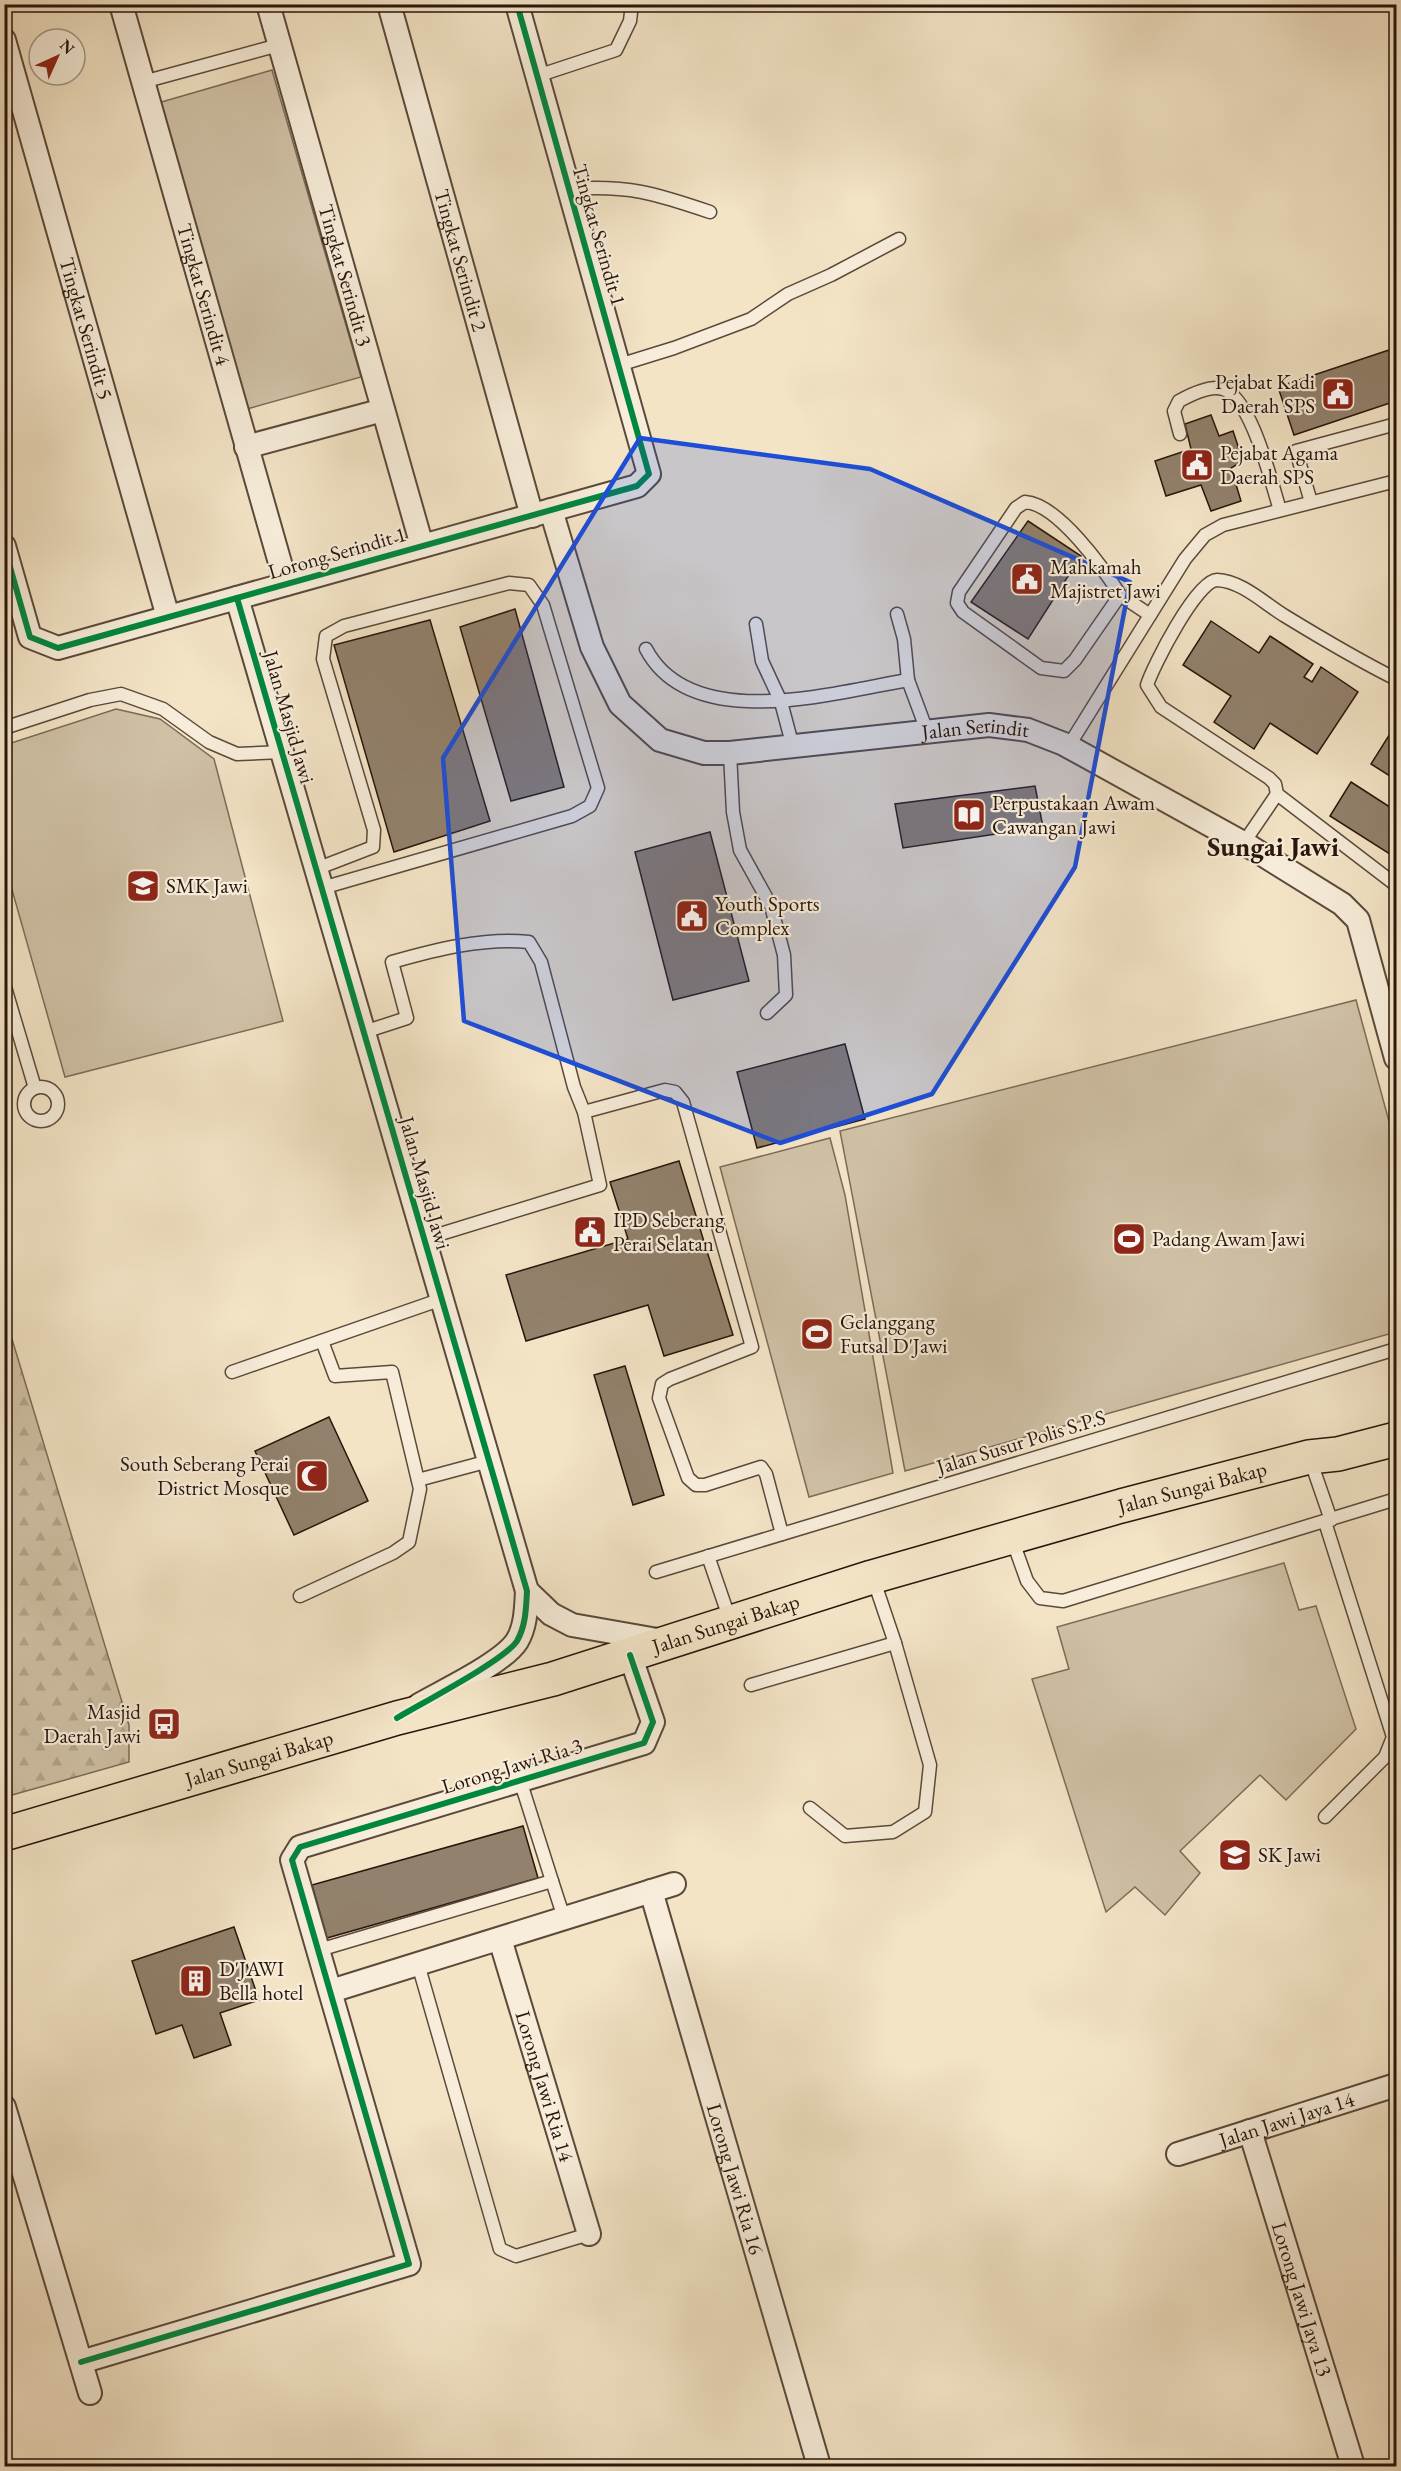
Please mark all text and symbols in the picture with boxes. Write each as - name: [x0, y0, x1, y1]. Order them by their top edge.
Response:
- north arrow: [27, 27, 87, 87]
- text: N: [55, 35, 79, 59]
- street label: Tingkat Serindit 1: [566, 161, 633, 309]
- street label: Tingkat Serindit 2: [428, 186, 494, 334]
- street label: Tingkat Serindit 3: [313, 201, 379, 349]
- street label: Tingkat Serindit 4: [171, 220, 237, 369]
- street label: Tingkat Serindit 5: [53, 254, 120, 403]
- place label: Pejabat Kadi Daerah SPS: [1215, 368, 1315, 419]
- public building icon: Pejabat Kadi Daerah SPS: [1320, 376, 1356, 412]
- place label: Pejabat Agama Daerah SPS: [1220, 439, 1339, 490]
- public building icon: Pejabat Agama Daerah SPS: [1179, 447, 1215, 483]
- street label: Lorong Serindit 1: [265, 520, 409, 585]
- place label: Mahkamah Majistret Jawi: [1050, 553, 1161, 604]
- public building icon: Mahkamah Majistret Jawi: [1009, 561, 1045, 597]
- street label: Jalan Masjid Jawi: [257, 645, 321, 787]
- street label: Jalan Serindit: [918, 711, 1031, 745]
- place label: Perpustakaan Awam Cawangan Jawi: [992, 789, 1155, 840]
- library icon: Perpustakaan Awam Cawangan Jawi: [951, 797, 987, 833]
- district label: Sungai Jawi: [1207, 829, 1339, 864]
- school or university icon: SMK Jawi: [125, 868, 161, 904]
- place label: SMK Jawi: [166, 872, 248, 899]
- place label: Youth Sports Complex: [715, 890, 820, 941]
- public building icon: Youth Sports Complex: [674, 898, 710, 934]
- street label: Jalan Masjid Jawi: [393, 1111, 457, 1253]
- place label: IPD Seberang Perai Selatan: [613, 1206, 725, 1257]
- public building icon: IPD Seberang Perai Selatan: [572, 1214, 608, 1250]
- sports icon: Padang Awam Jawi: [1111, 1221, 1147, 1257]
- place label: Padang Awam Jawi: [1152, 1225, 1305, 1252]
- place label: Gelanggang Futsal D'Jawi: [840, 1308, 947, 1359]
- sports icon: Gelanggang Futsal D'Jawi: [799, 1316, 835, 1352]
- street label: Jalan Susur Polis S.P.S: [931, 1403, 1109, 1481]
- place label: South Seberang Perai District Mosque: [120, 1450, 289, 1501]
- street label: Jalan Sungai Bakap: [1113, 1455, 1270, 1520]
- mosque icon: South Seberang Perai District Mosque: [294, 1458, 330, 1494]
- street label: Jalan Sungai Bakap: [647, 1587, 803, 1660]
- place label: Masjid Daerah Jawi: [44, 1698, 141, 1749]
- bus stop icon: Masjid Daerah Jawi: [146, 1706, 182, 1742]
- street label: Jalan Sungai Bakap: [180, 1724, 336, 1793]
- street label: Lorong Jawi Ria 3: [438, 1731, 586, 1800]
- school or university icon: SK Jawi: [1217, 1837, 1253, 1873]
- place label: SK Jawi: [1258, 1841, 1321, 1868]
- place label: D'JAWI Bella hotel: [219, 1955, 303, 2006]
- building icon: D'JAWI Bella hotel: [178, 1963, 214, 1999]
- street label: Lorong Jawi Ria 14: [509, 2008, 581, 2166]
- street label: Jalan Jawi Jaya 14: [1214, 2085, 1358, 2154]
- street label: Lorong Jawi Ria 16: [701, 2100, 770, 2258]
- street label: Lorong Jawi Jaya 13: [1266, 2218, 1339, 2380]

